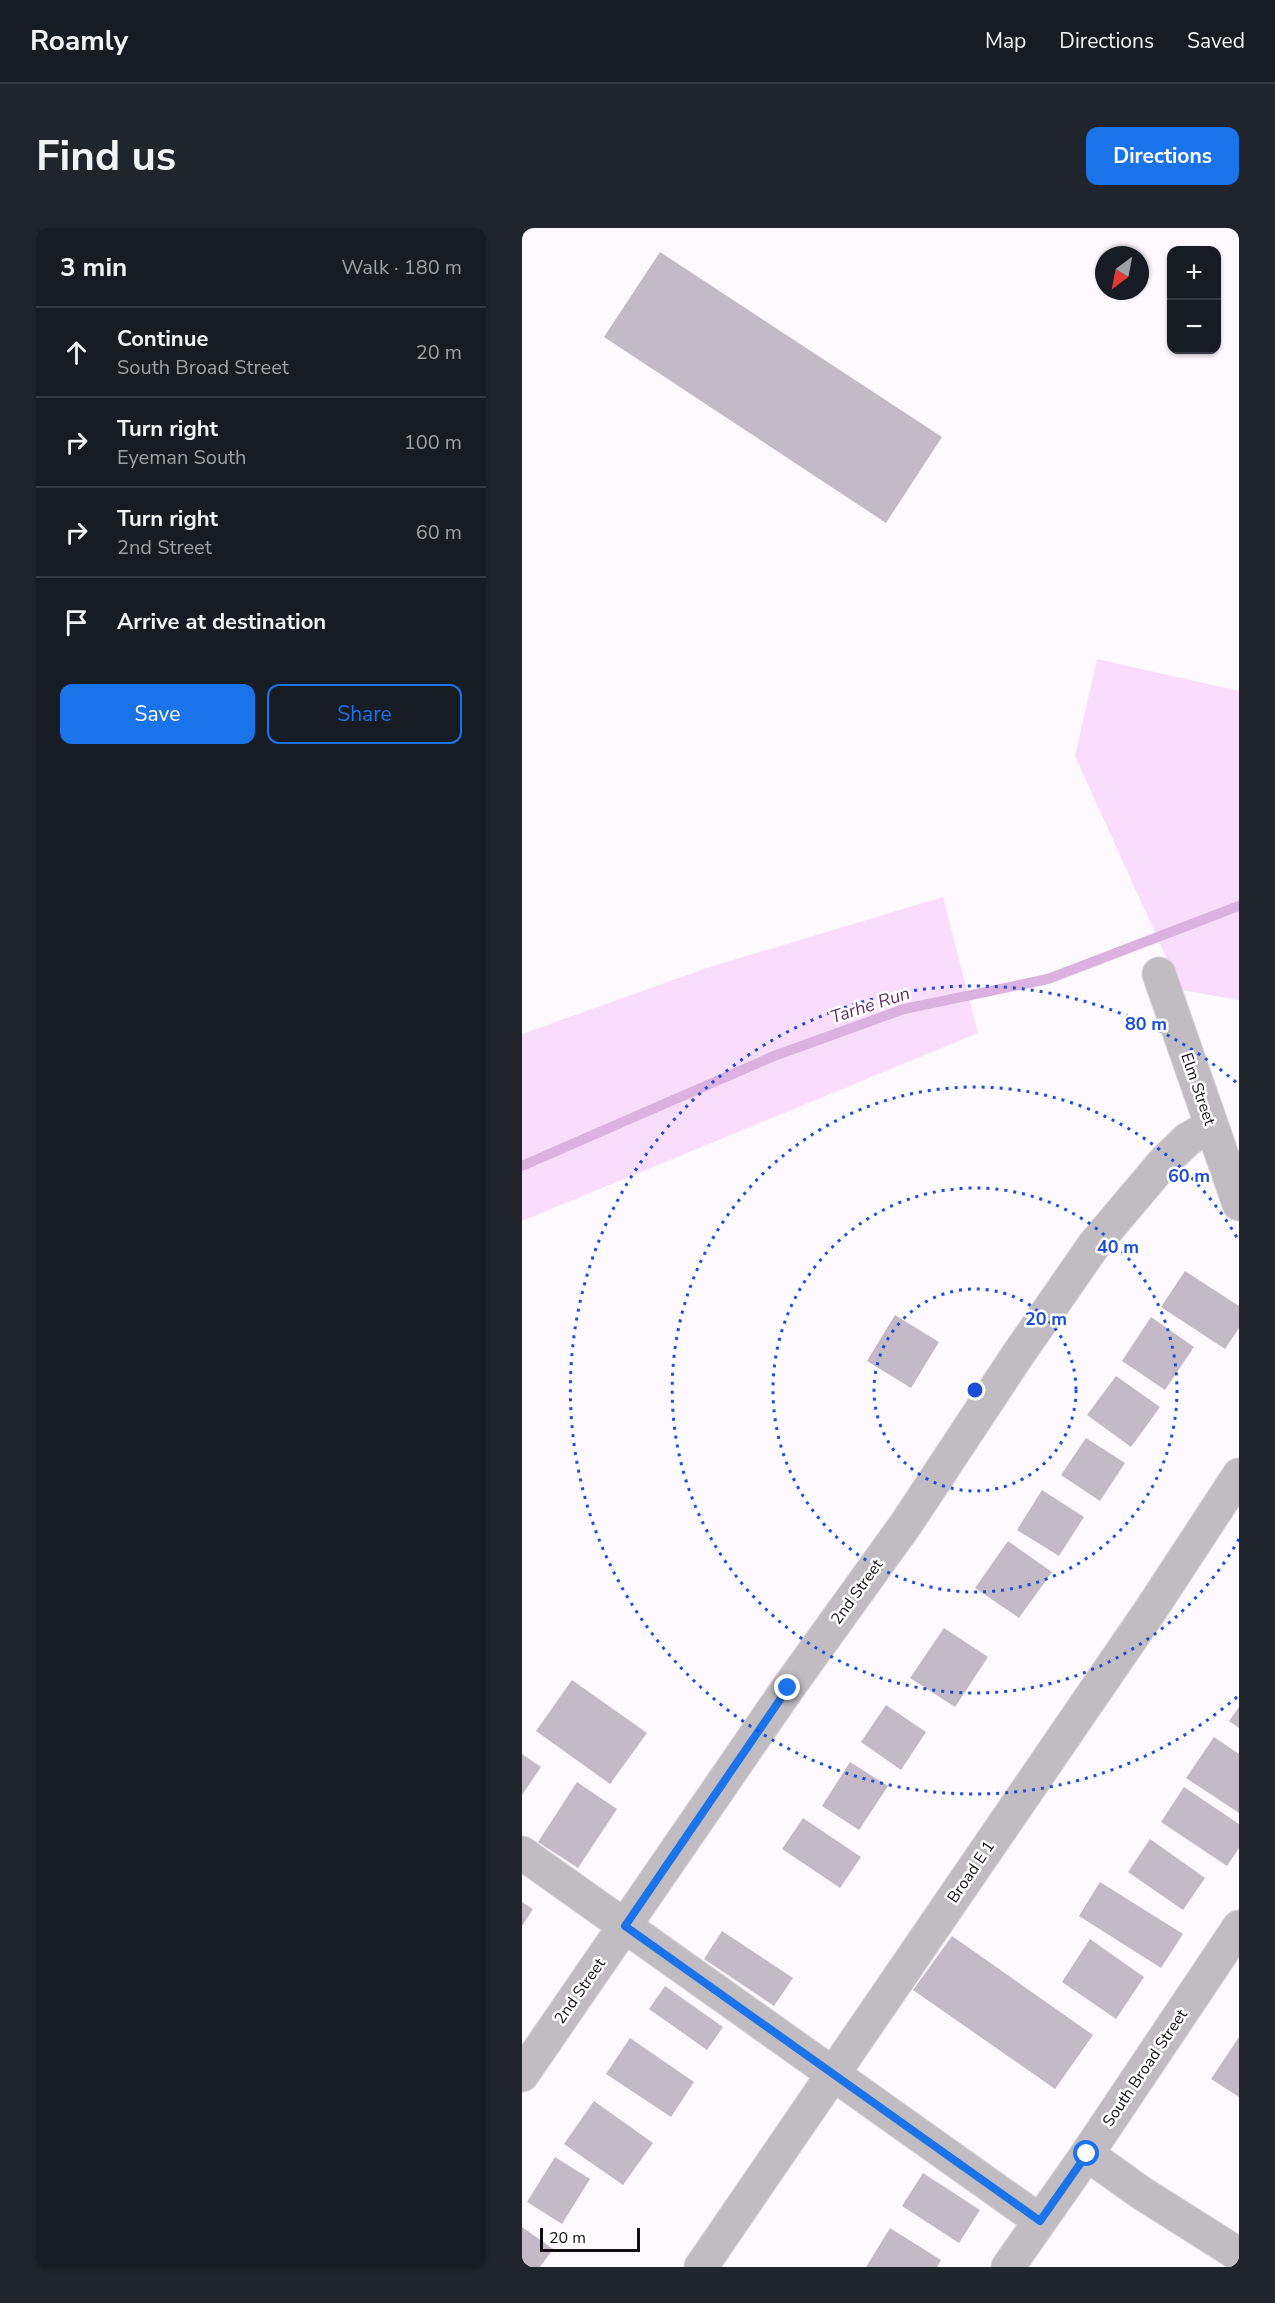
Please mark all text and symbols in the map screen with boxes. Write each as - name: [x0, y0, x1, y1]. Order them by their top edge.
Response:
- text: Roamly: [30, 22, 128, 60]
- text: Map: [985, 27, 1026, 55]
- text: Directions: [1059, 27, 1154, 55]
- text: Saved: [1187, 27, 1245, 55]
- button: Directions: [1086, 127, 1239, 185]
- text: Find us: [36, 128, 176, 185]
- north arrow: [1095, 246, 1149, 300]
- map controls: [1167, 246, 1221, 354]
- button: +: [1167, 246, 1221, 300]
- text: 3 min: [60, 250, 127, 285]
- text: Walk · 180 m: [342, 254, 462, 281]
- button: −: [1167, 300, 1221, 354]
- text: Continue: [117, 324, 208, 354]
- icon: ahead: [60, 336, 93, 369]
- text: 20 m: [416, 339, 462, 366]
- text: South Broad Street: [117, 354, 289, 381]
- text: Turn right: [117, 414, 218, 444]
- icon: right: [60, 426, 93, 459]
- text: 100 m: [404, 429, 462, 456]
- text: Eyeman South: [117, 444, 246, 471]
- text: Turn right: [117, 504, 218, 534]
- icon: right: [60, 516, 93, 549]
- text: 60 m: [416, 519, 462, 546]
- text: 2nd Street: [117, 534, 212, 561]
- icon: arrive: [60, 606, 93, 639]
- text: Arrive at destination: [117, 607, 326, 637]
- button: Save: [60, 684, 255, 744]
- button: Share: [267, 684, 462, 744]
- water label: Tarhe Run: [827, 981, 913, 1029]
- text: 80 m: [1125, 1012, 1167, 1036]
- street label: Elm Street: [1175, 1050, 1221, 1129]
- text: 60 m: [1168, 1164, 1210, 1188]
- text: 40 m: [1097, 1235, 1139, 1259]
- text: 20 m: [1025, 1307, 1067, 1331]
- centre of rings: [965, 1380, 985, 1400]
- street label: 2nd Street: [826, 1555, 888, 1629]
- route end: [774, 1674, 800, 1700]
- street label: Broad E 1: [942, 1837, 1000, 1907]
- street label: 2nd Street: [549, 1953, 611, 2028]
- street label: South Broad Street: [1097, 2005, 1193, 2131]
- route start: [1073, 2140, 1099, 2166]
- scale bar: [540, 2225, 640, 2252]
- text: 20 m: [549, 2227, 586, 2249]

